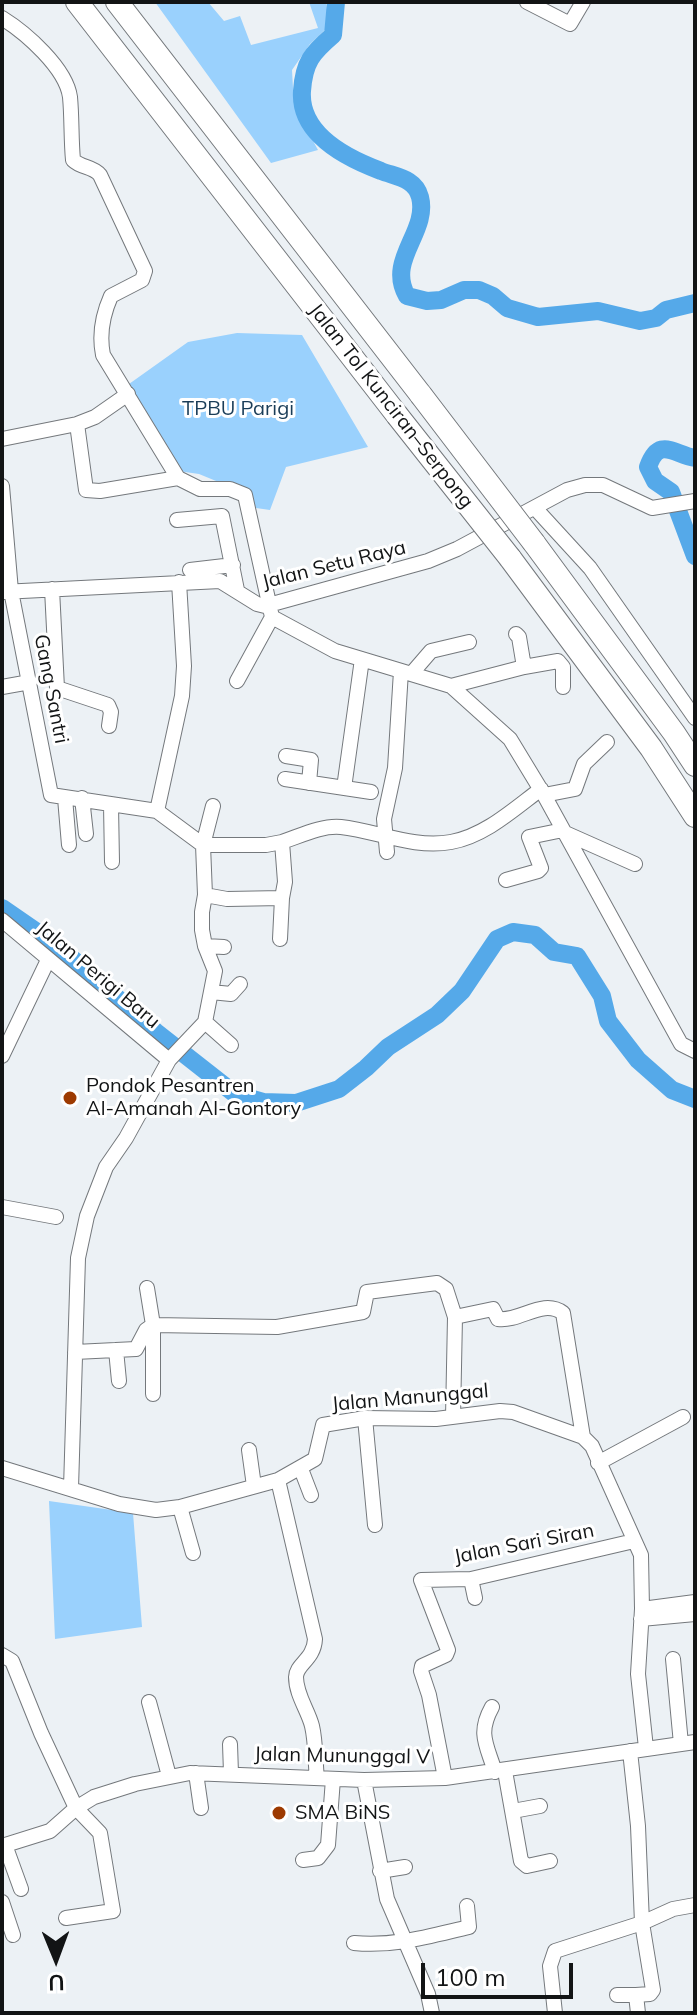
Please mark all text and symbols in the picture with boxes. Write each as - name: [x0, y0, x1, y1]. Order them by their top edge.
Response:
- street label: Jalan Tol Kunciran–Serpong: [304, 299, 478, 513]
- park label: TPBU Parigi: [182, 397, 294, 421]
- street label: Jalan Setu Raya: [260, 536, 408, 594]
- street label: Gang Santri: [29, 632, 73, 746]
- street label: Jalan Perigi Baru: [31, 916, 165, 1034]
- place label: Pondok Pesantren Al-Amanah Al-Gontory: [86, 1074, 301, 1121]
- marker: Pondok Pesantren Al-Amanah Al-Gontory: [61, 1089, 79, 1107]
- street label: Jalan Manunggal: [331, 1379, 489, 1417]
- street label: Jalan Sari Siran: [452, 1519, 596, 1569]
- street label: Jalan Mununggal V: [254, 1742, 430, 1770]
- place label: SMA BiNS: [295, 1801, 390, 1825]
- marker: SMA BiNS: [270, 1804, 288, 1822]
- north arrow: [16, 1919, 96, 1999]
- scale bar: [425, 1947, 577, 1997]
- text: 100 m: [435, 1962, 506, 1992]
- text: U: [48, 1969, 65, 1997]

